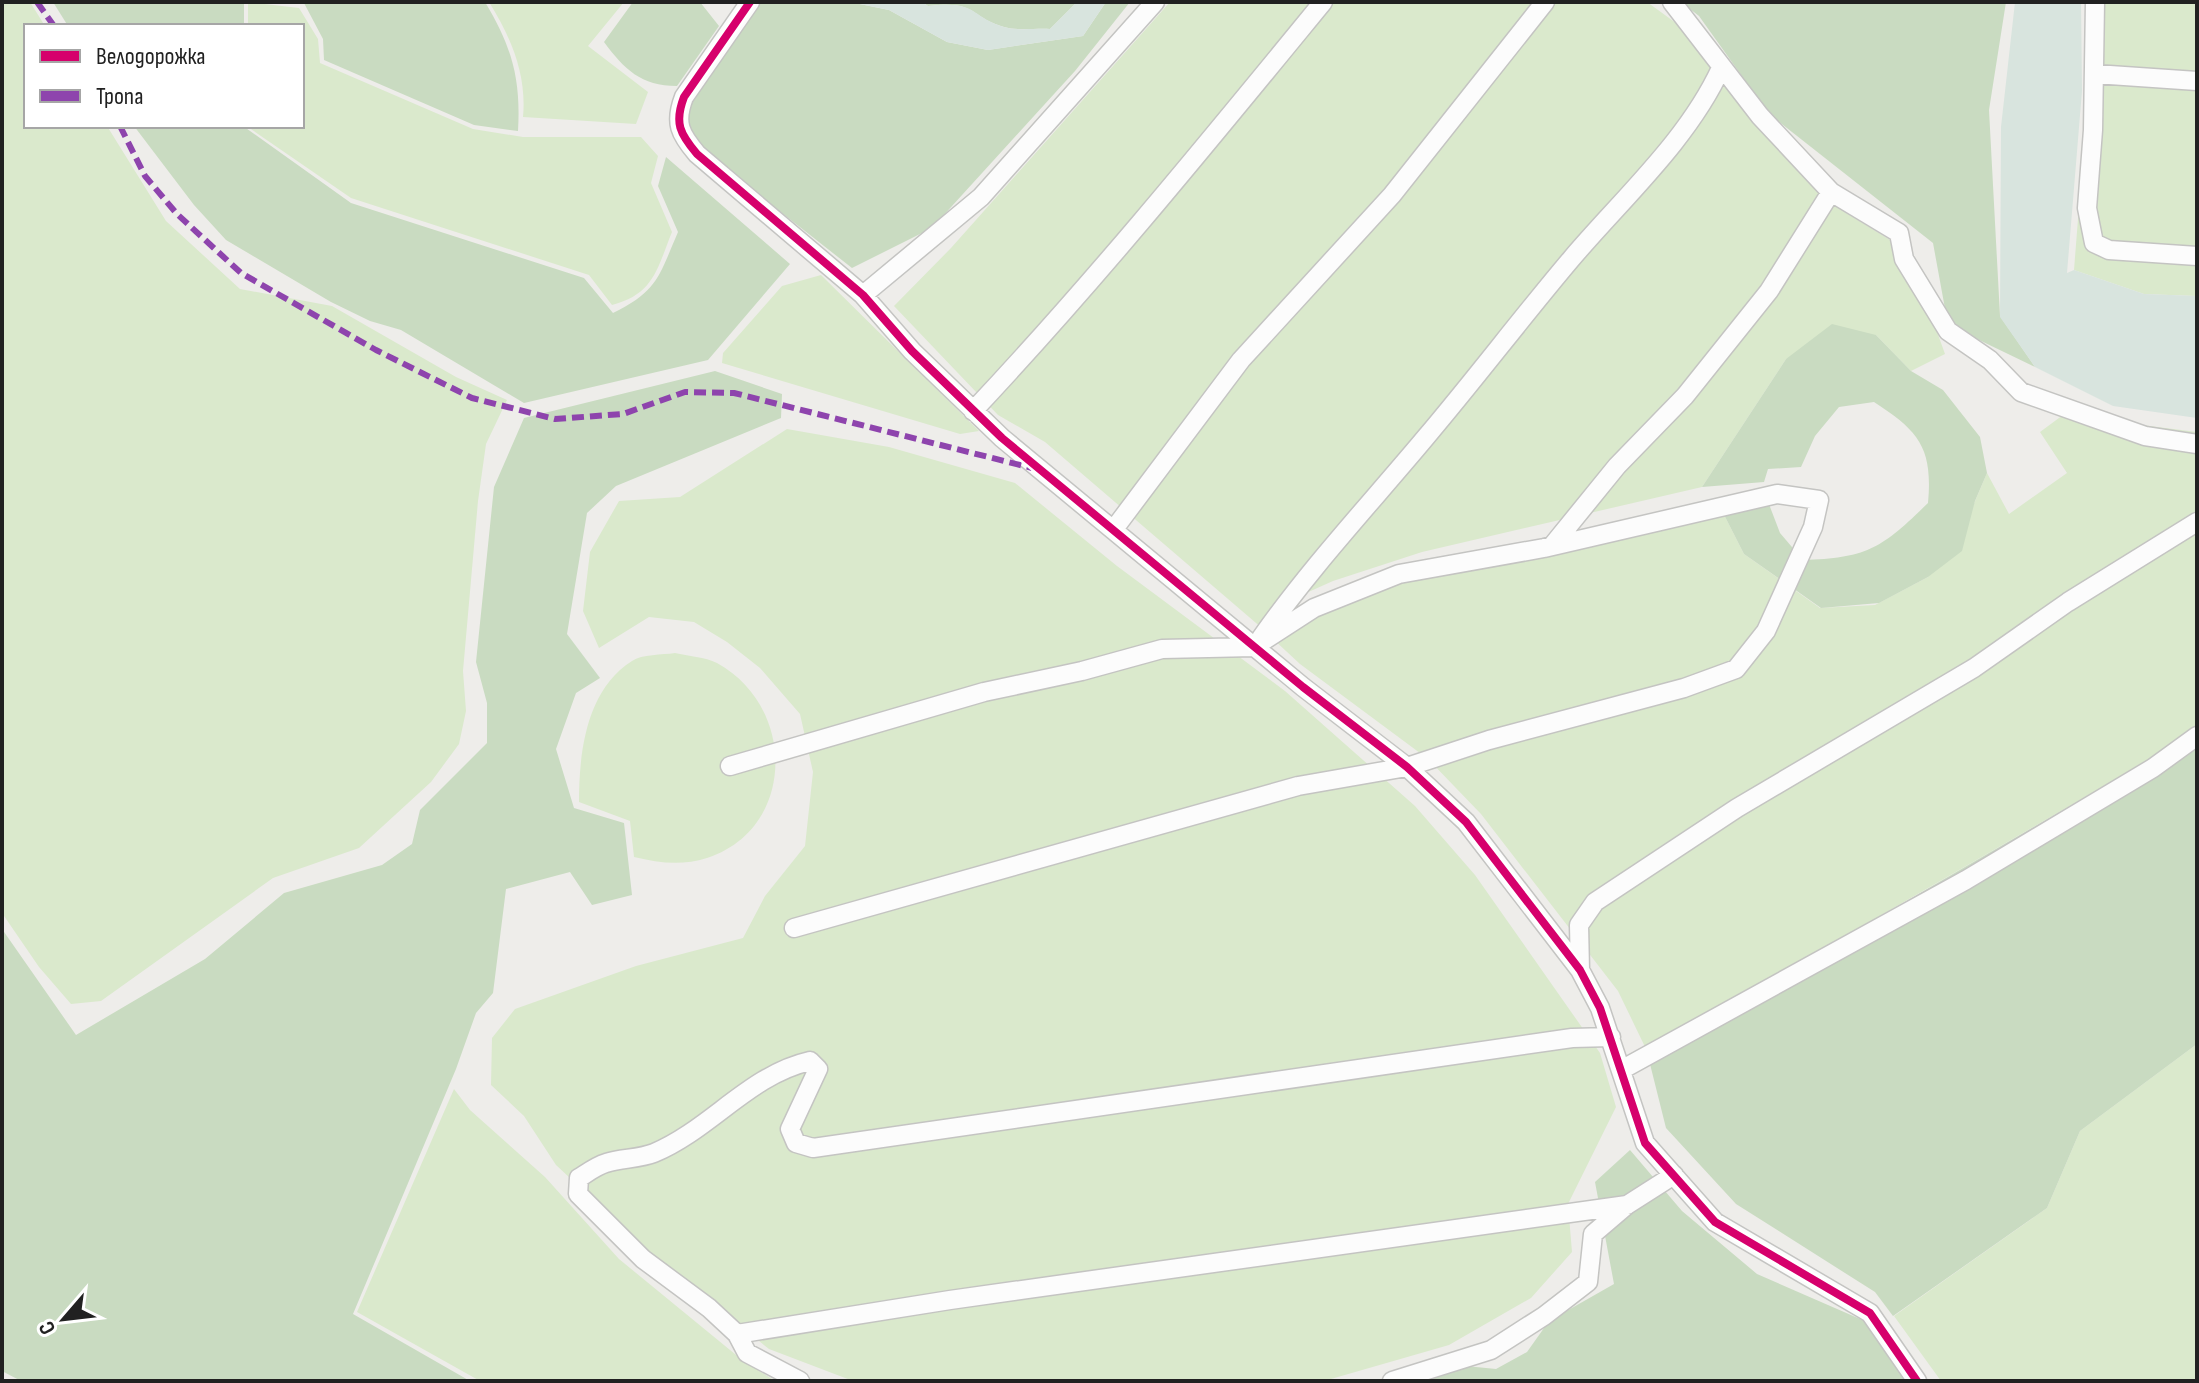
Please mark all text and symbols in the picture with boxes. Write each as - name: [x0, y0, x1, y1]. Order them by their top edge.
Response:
- legend: [24, 24, 304, 128]
- text: Велодорожка: [96, 42, 206, 71]
- text: Тропа: [96, 82, 143, 111]
- north arrow: [24, 1279, 104, 1359]
- text: С: [33, 1316, 62, 1339]

